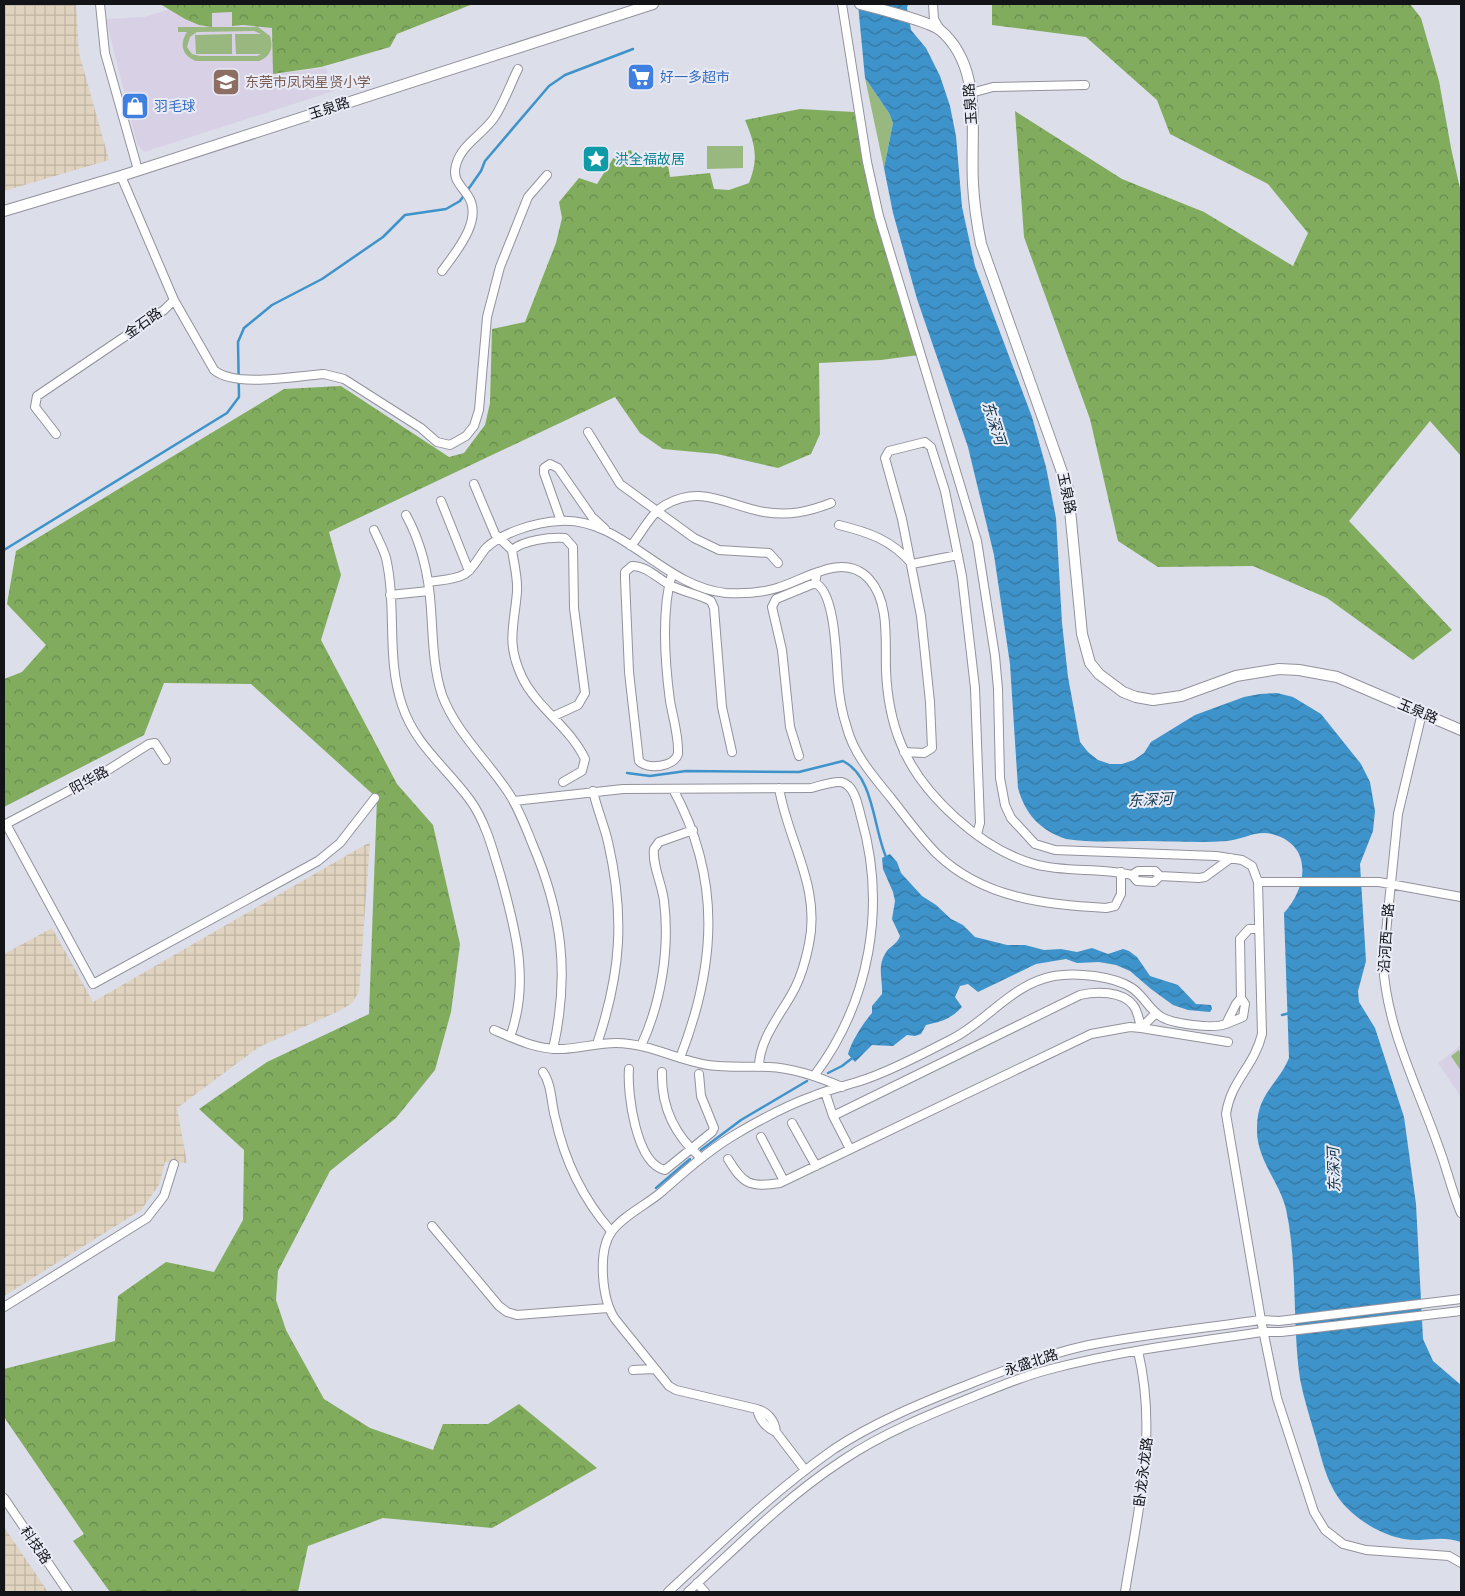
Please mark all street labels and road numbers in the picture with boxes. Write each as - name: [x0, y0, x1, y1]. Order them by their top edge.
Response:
- street label: 玉泉路: [961, 82, 979, 126]
- street label: 玉泉路: [307, 94, 351, 122]
- street label: 金石路: [121, 304, 165, 342]
- street label: 玉泉路: [1055, 471, 1079, 515]
- street label: 玉泉路: [1396, 695, 1440, 727]
- street label: 阳华路: [67, 763, 111, 797]
- street label: 沿河西一路: [1376, 903, 1396, 973]
- street label: 永盛北路: [1002, 1346, 1060, 1378]
- street label: 卧龙永龙路: [1131, 1436, 1155, 1508]
- street label: 科技路: [18, 1523, 54, 1567]

